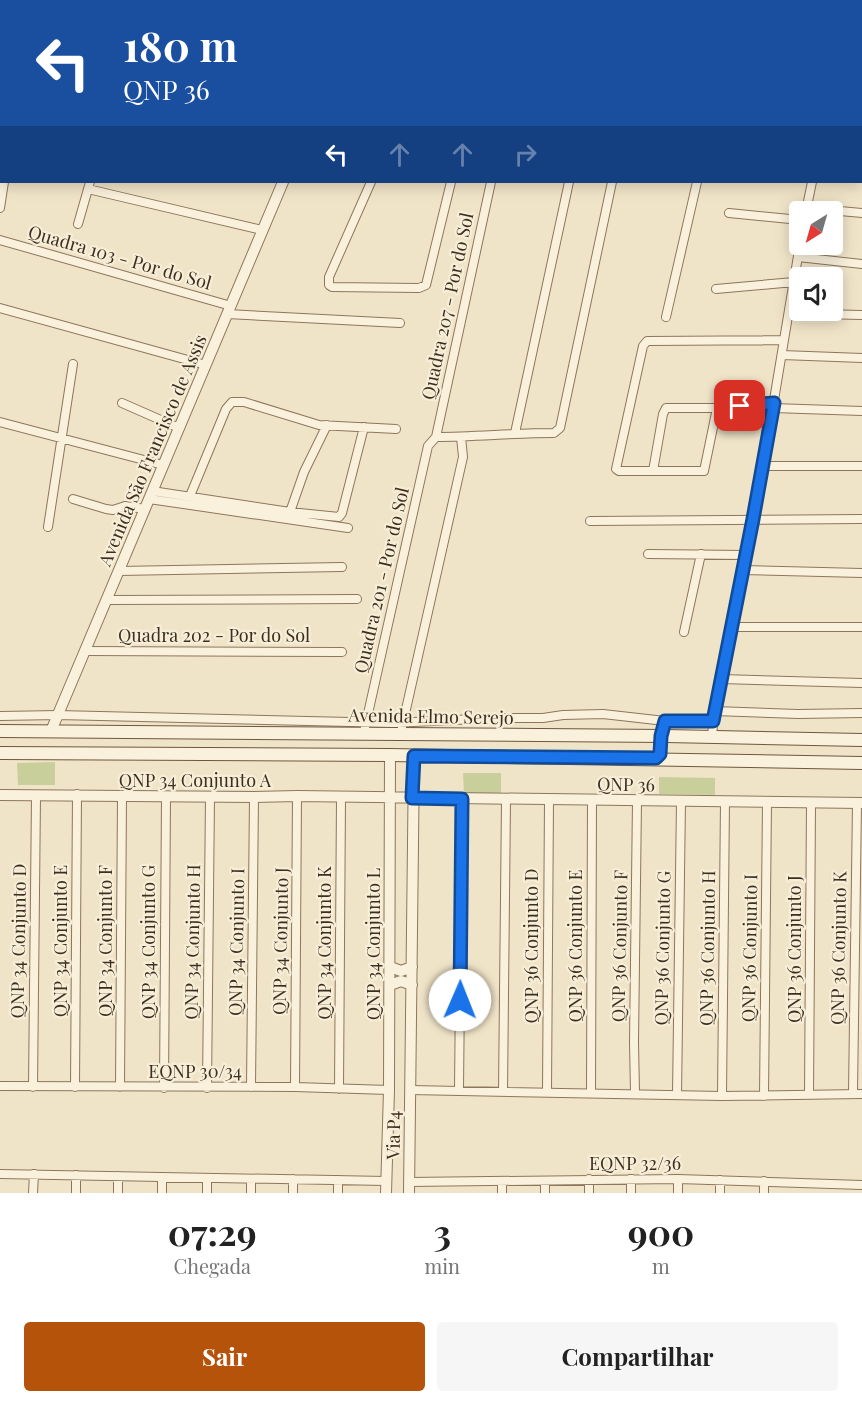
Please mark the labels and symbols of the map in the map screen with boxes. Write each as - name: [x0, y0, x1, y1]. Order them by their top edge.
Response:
- north arrow: [789, 201, 843, 255]
- street label: Quadra 207 - Por do Sol: [415, 210, 479, 402]
- street label: Quadra 103 - Por do Sol: [26, 219, 214, 295]
- street label: Avenida São Francisco de Assis: [92, 331, 212, 570]
- pin: [714, 380, 765, 431]
- street label: Quadra 201 - Por do Sol: [348, 485, 414, 675]
- street label: Quadra 202 - Por do Sol: [118, 623, 310, 647]
- street label: Avenida Elmo Serejo: [347, 703, 514, 729]
- street label: QNP 34 Conjunto A: [119, 768, 272, 792]
- street label: QNP 36: [597, 771, 655, 797]
- street label: QNP 34 Conjunto D: [5, 863, 31, 1019]
- street label: QNP 34 Conjunto G: [136, 864, 160, 1019]
- street label: QNP 34 Conjunto H: [179, 864, 205, 1020]
- street label: QNP 34 Conjunto E: [48, 865, 72, 1017]
- street label: QNP 34 Conjunto F: [93, 865, 117, 1017]
- street label: QNP 34 Conjunto K: [312, 866, 336, 1020]
- street label: QNP 34 Conjunto J: [267, 867, 293, 1015]
- street label: QNP 34 Conjunto L: [361, 867, 385, 1020]
- street label: QNP 34 Conjunto I: [223, 868, 249, 1016]
- street label: QNP 36 Conjunto D: [519, 868, 543, 1024]
- street label: QNP 36 Conjunto E: [563, 869, 587, 1023]
- street label: QNP 36 Conjunto F: [606, 870, 632, 1022]
- street label: QNP 36 Conjunto G: [649, 870, 675, 1026]
- street label: QNP 36 Conjunto H: [694, 870, 720, 1026]
- street label: QNP 36 Conjunto K: [825, 871, 851, 1025]
- street label: QNP 36 Conjunto I: [736, 874, 762, 1022]
- street label: QNP 36 Conjunto J: [782, 875, 806, 1023]
- position arrow: [428, 968, 492, 1032]
- street label: EQNP 30/34: [148, 1059, 242, 1083]
- street label: Via P4: [381, 1110, 405, 1161]
- street label: EQNP 32/36: [589, 1151, 681, 1175]

